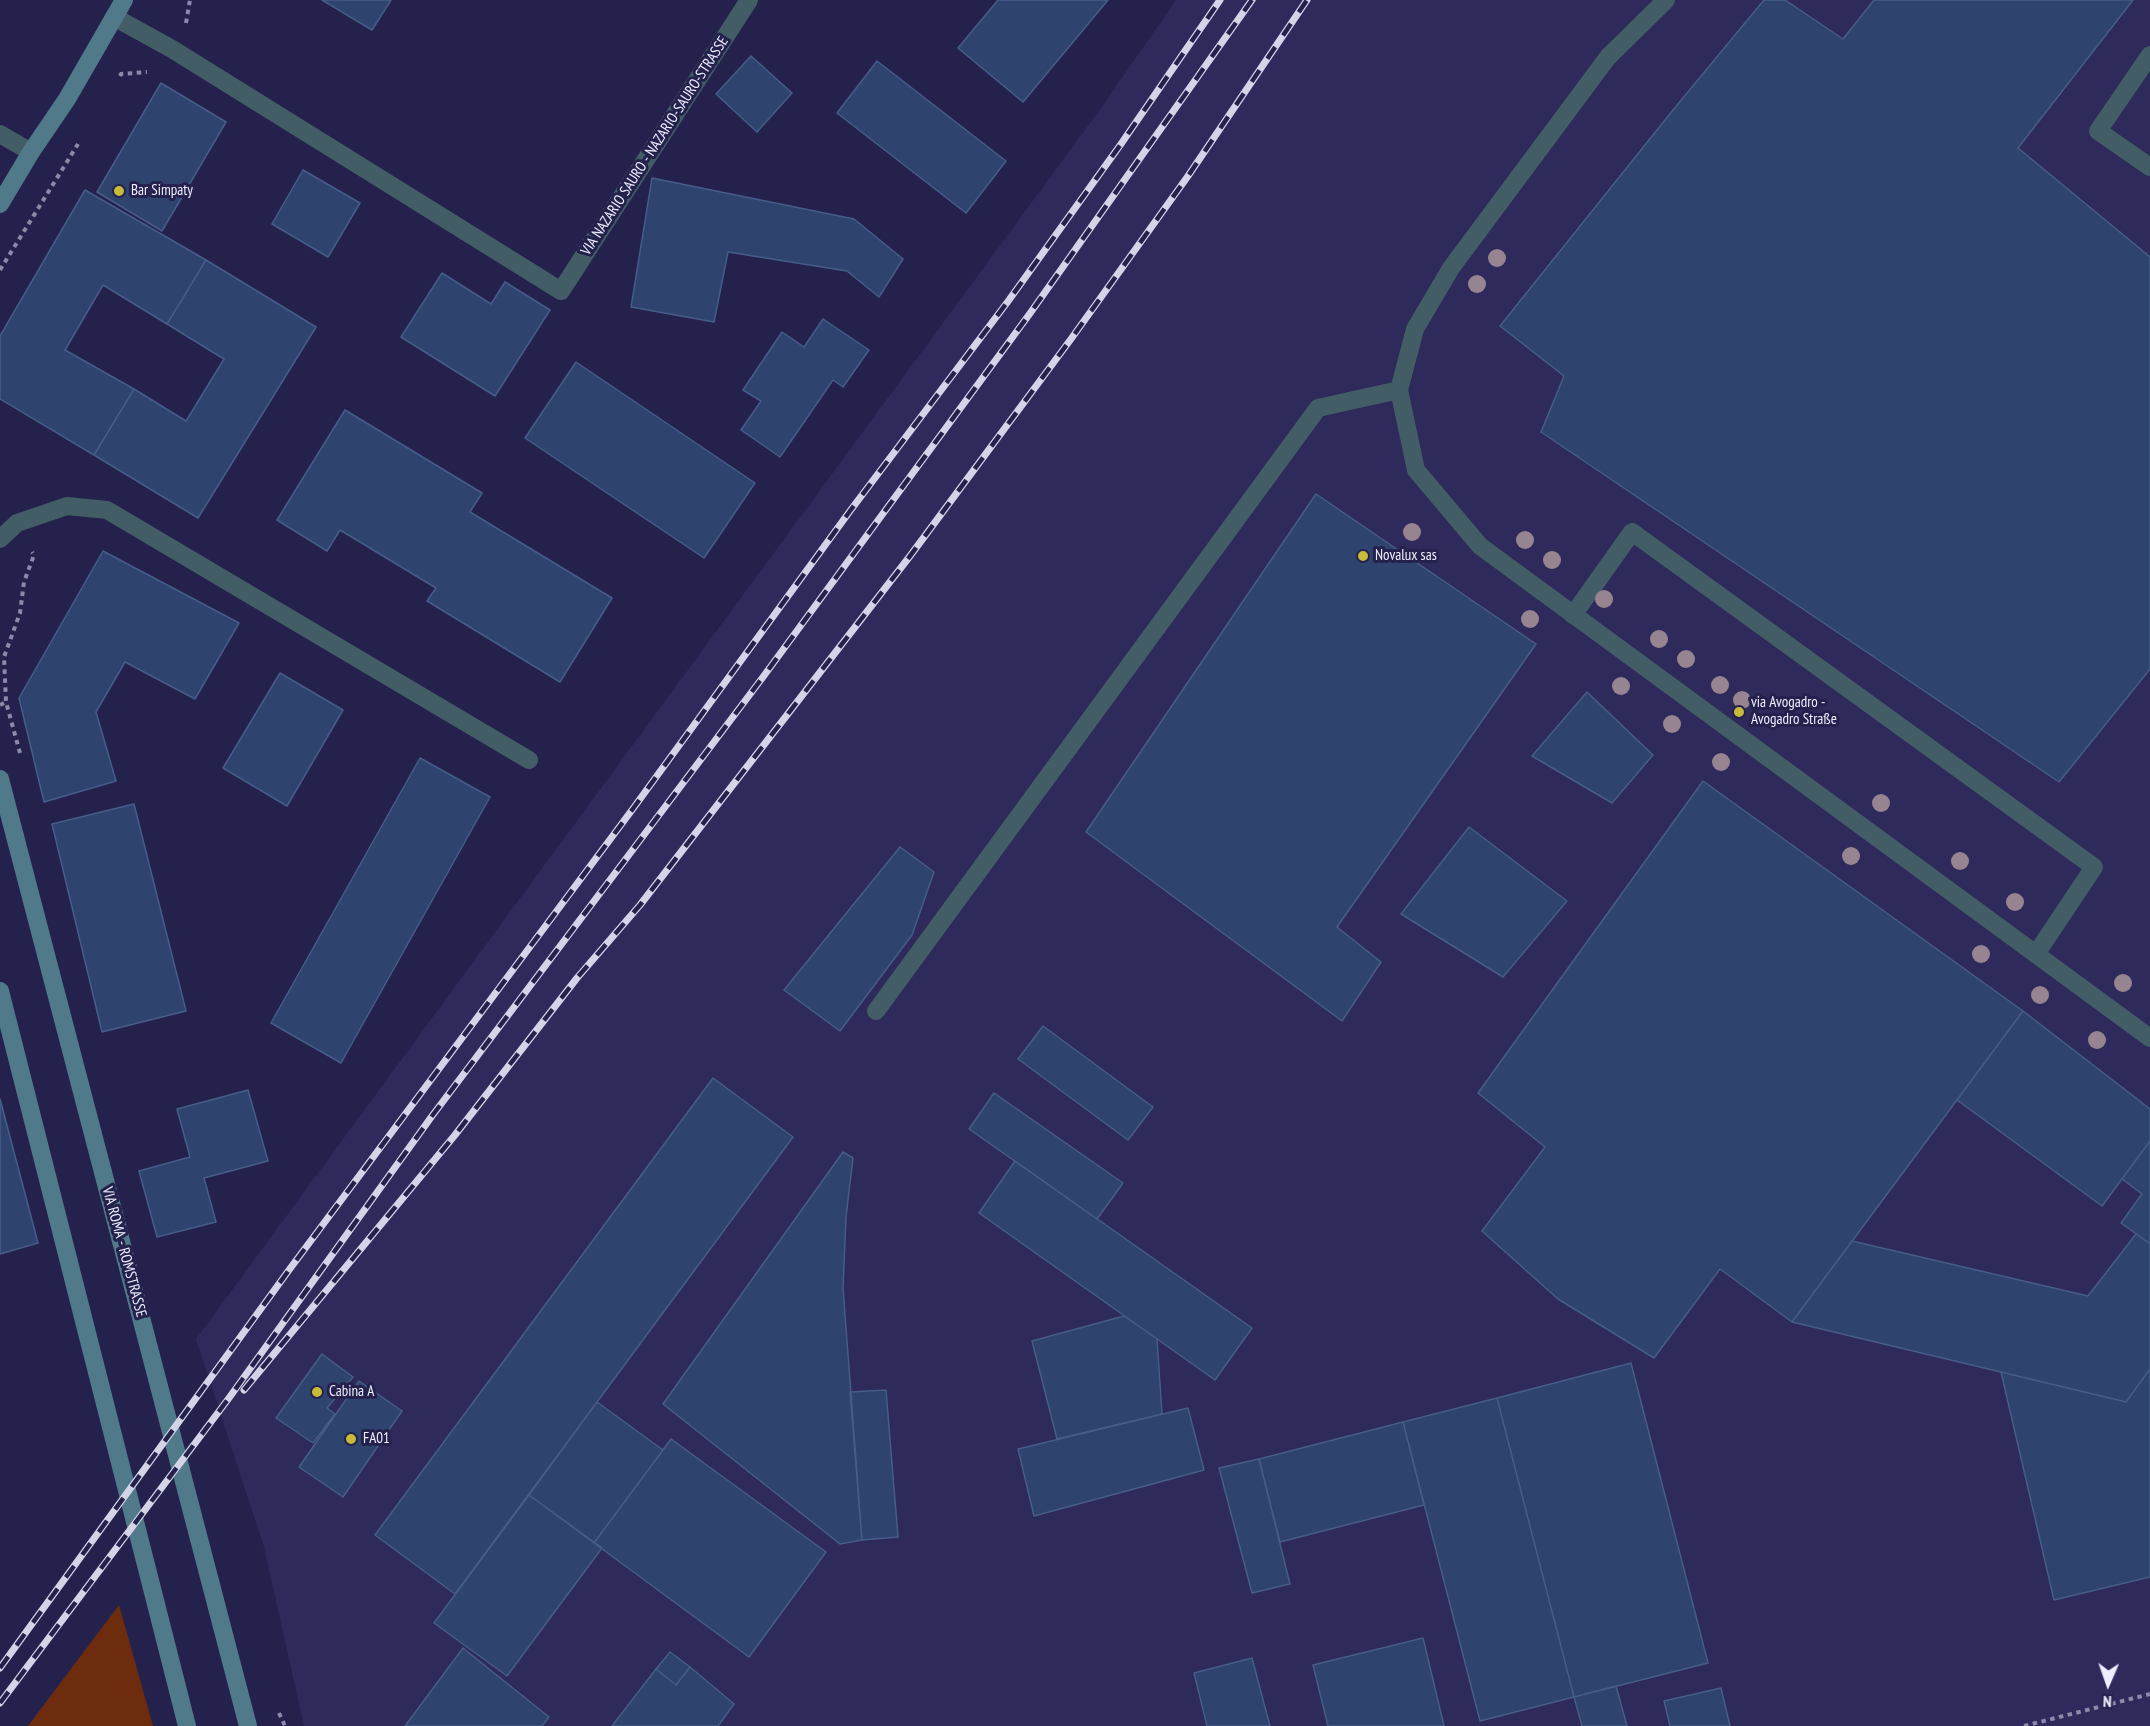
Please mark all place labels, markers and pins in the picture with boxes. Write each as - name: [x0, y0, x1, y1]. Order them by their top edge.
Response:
- place label: Bar Simpaty: [131, 182, 193, 200]
- marker: Bar Simpaty: [112, 184, 126, 198]
- place label: Novalux sas: [1375, 547, 1437, 565]
- marker: Novalux sas: [1356, 549, 1370, 563]
- place label: via Avogadro - Avogadro Straße: [1751, 694, 1837, 729]
- marker: via Avogadro - Avogadro Straße: [1732, 705, 1746, 719]
- place label: Cabina A: [329, 1383, 374, 1401]
- marker: Cabina A: [310, 1385, 324, 1399]
- place label: FA01: [363, 1430, 390, 1448]
- marker: FA01: [344, 1432, 358, 1446]

